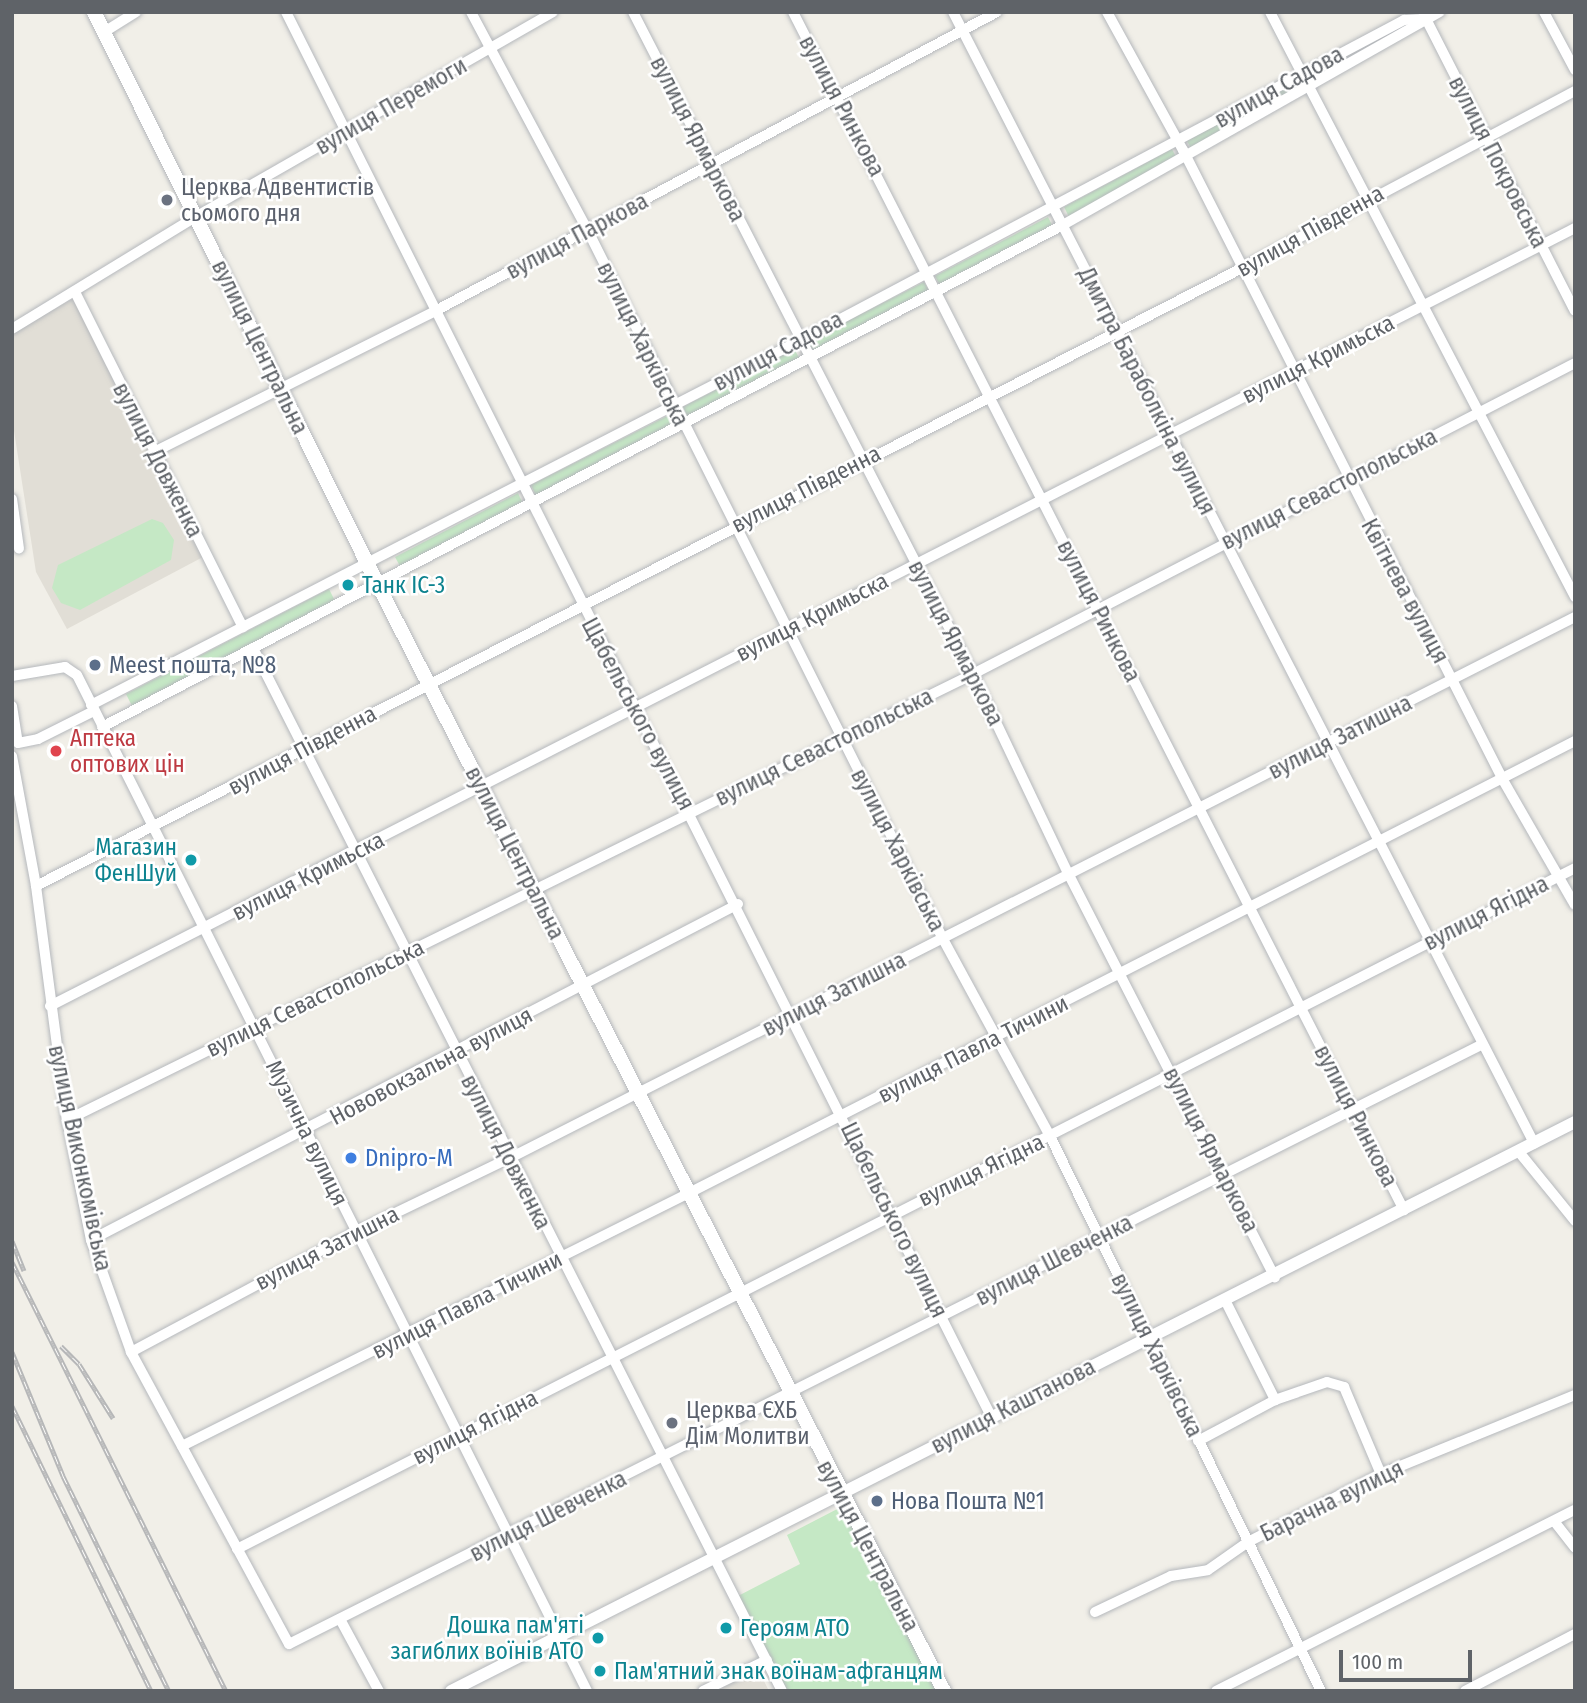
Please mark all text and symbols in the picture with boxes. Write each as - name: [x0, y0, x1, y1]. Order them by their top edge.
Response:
- street label: вулиця Ринкова: [793, 31, 891, 181]
- street label: вулиця Садова: [1210, 40, 1348, 134]
- street label: вулиця Перемоги: [310, 51, 472, 161]
- street label: вулиця Ярмаркова: [644, 52, 752, 226]
- street label: вулиця Покровська: [1443, 71, 1553, 253]
- place label: Церква Адвентистів сьомого дня: [181, 173, 374, 227]
- street label: вулиця Південна: [1232, 179, 1388, 283]
- street label: вулиця Паркова: [501, 187, 653, 285]
- marker: Церква Адвентистів сьомого дня: [159, 192, 175, 208]
- street label: вулиця Центральна: [206, 255, 314, 439]
- street label: вулиця Харківська: [591, 257, 695, 431]
- street label: Дмитра Бараболкіна вулиця: [1072, 263, 1222, 519]
- street label: вулиця Садова: [708, 305, 848, 397]
- street label: вулиця Кримьска: [1237, 309, 1399, 409]
- street label: вулиця Довженка: [107, 378, 209, 542]
- street label: вулиця Севастопольська: [1216, 422, 1442, 556]
- street label: вулиця Південна: [727, 439, 885, 539]
- street label: Квітнева вулиця: [1355, 514, 1455, 668]
- street label: вулиця Ринкова: [1051, 535, 1147, 687]
- street label: вулиця Ярмаркова: [902, 556, 1010, 730]
- street label: вулиця Кримьска: [731, 567, 893, 667]
- place label: Танк ІС-3: [362, 571, 445, 599]
- marker: Танк ІС-3: [340, 577, 356, 593]
- street label: Щабельського вулиця: [576, 613, 700, 815]
- place label: Meest пошта, №8: [109, 651, 276, 679]
- marker: Meest пошта, №8: [87, 657, 103, 673]
- street label: вулиця Севастопольська: [711, 682, 937, 812]
- street label: вулиця Затишна: [1263, 689, 1417, 785]
- street label: вулиця Південна: [223, 699, 381, 801]
- place label: Аптека оптових цін: [70, 724, 185, 778]
- marker: Аптека оптових цін: [48, 743, 64, 759]
- street label: вулиця Центральна: [459, 762, 571, 944]
- street label: вулиця Харківська: [845, 764, 951, 936]
- street label: вулиця Кримьска: [227, 826, 389, 926]
- place label: Магазин ФенШуй: [95, 833, 177, 887]
- marker: Магазин ФенШуй: [183, 852, 199, 868]
- street label: вулиця Ягідна: [1419, 870, 1553, 956]
- street label: вулиця Севастопольська: [202, 933, 428, 1063]
- street label: вулиця Затишна: [757, 946, 911, 1042]
- street label: вулиця Павла Тичини: [873, 989, 1073, 1109]
- street label: Нововокзальна вулиця: [325, 1001, 537, 1131]
- street label: вулиця Ринкова: [1308, 1040, 1404, 1192]
- street label: вулиця Виконкомівська: [43, 1042, 117, 1274]
- street label: Музична вулиця: [260, 1056, 354, 1210]
- street label: вулиця Ярмаркова: [1157, 1063, 1265, 1237]
- street label: вулиця Довженка: [455, 1070, 557, 1234]
- street label: Щабельського вулиця: [835, 1118, 953, 1322]
- street label: вулиця Ягідна: [913, 1128, 1049, 1212]
- place label: Dnipro-M: [365, 1144, 453, 1172]
- marker: Dnipro-M: [343, 1150, 359, 1166]
- street label: вулиця Затишна: [250, 1200, 404, 1296]
- street label: вулиця Шевченка: [971, 1209, 1137, 1311]
- street label: вулиця Павла Тичини: [367, 1245, 567, 1365]
- street label: вулиця Харківська: [1105, 1268, 1209, 1442]
- street label: вулиця Каштанова: [926, 1353, 1100, 1459]
- street label: вулиця Ягідна: [408, 1384, 542, 1470]
- place label: Церква ЄХБ Дім Молитви: [686, 1396, 810, 1450]
- marker: Церква ЄХБ Дім Молитви: [664, 1415, 680, 1431]
- street label: Барачна вулиця: [1256, 1454, 1408, 1548]
- street label: вулиця Центральна: [811, 1455, 925, 1637]
- street label: вулиця Шевченка: [465, 1465, 631, 1567]
- place label: Нова Пошта №1: [891, 1487, 1045, 1515]
- marker: Нова Пошта №1: [869, 1493, 885, 1509]
- place label: Дошка пам'яті загиблих воїнів АТО: [391, 1611, 584, 1665]
- place label: Героям АТО: [740, 1614, 850, 1642]
- marker: Героям АТО: [718, 1620, 734, 1636]
- marker: Дошка пам'яті загиблих воїнів АТО: [590, 1630, 606, 1646]
- scale bar: [1342, 1636, 1475, 1680]
- text: 100 m: [1352, 1649, 1403, 1675]
- place label: Пам'ятний знак воїнам-афганцям: [614, 1657, 943, 1685]
- marker: Пам'ятний знак воїнам-афганцям: [592, 1663, 608, 1679]

